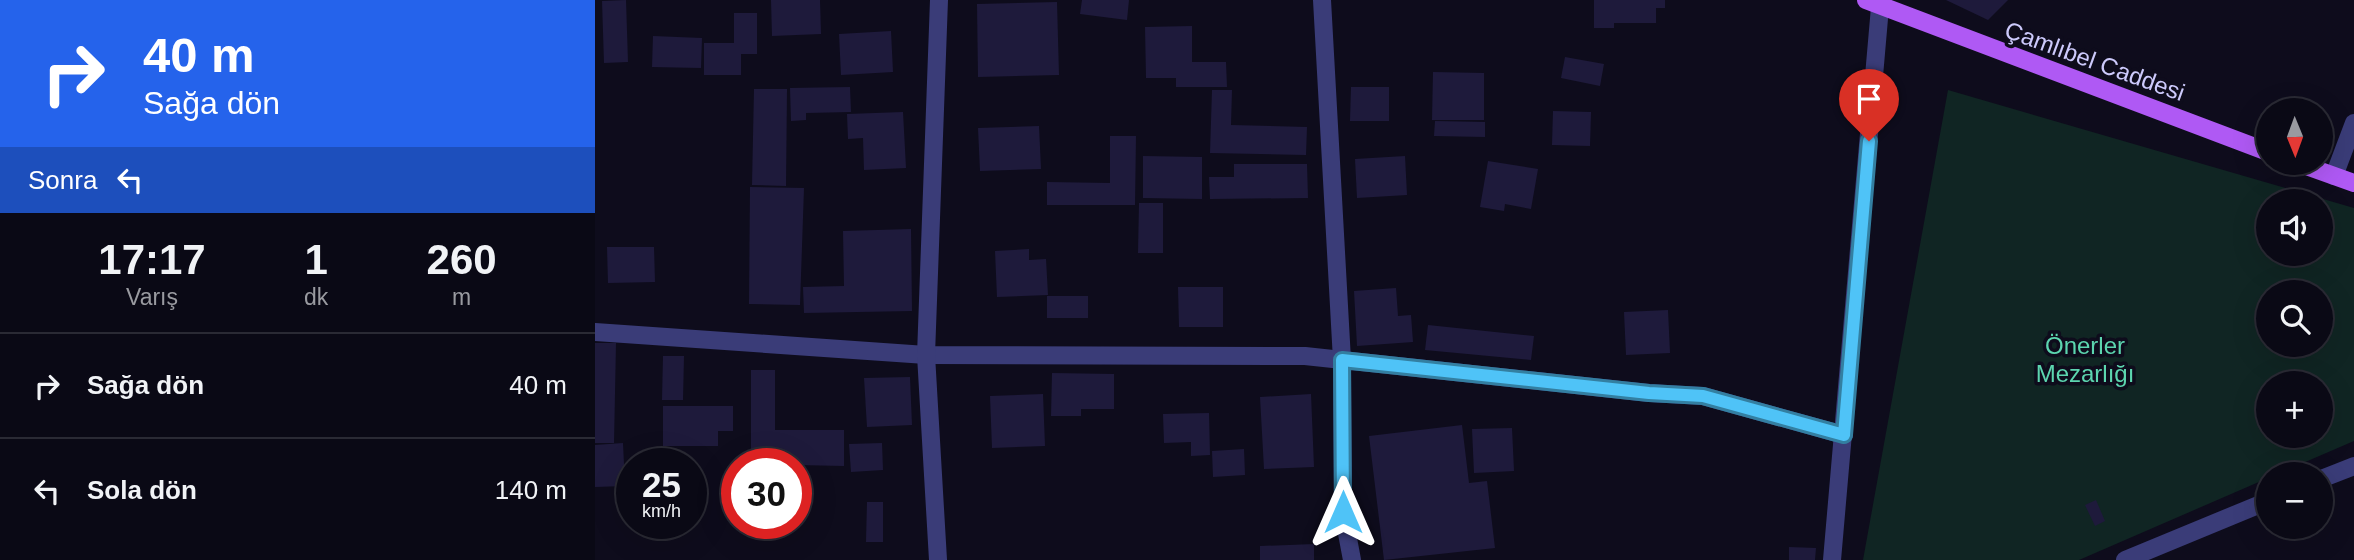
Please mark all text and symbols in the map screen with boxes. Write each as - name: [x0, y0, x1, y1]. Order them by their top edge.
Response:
- street label: Çamlıbel Caddesi: [2001, 16, 2189, 106]
- icon: right: [28, 28, 119, 119]
- text: 40 m: [143, 28, 255, 82]
- pin: [1839, 69, 1899, 141]
- icon: arrive: [1850, 80, 1888, 118]
- text: Sağa dön: [143, 85, 280, 121]
- north arrow: [2256, 98, 2333, 175]
- map controls: [2256, 98, 2333, 539]
- icon: left: [111, 161, 149, 199]
- text: Sonra: [28, 165, 97, 195]
- button: sound: [2256, 189, 2333, 266]
- text: 17:17: [98, 236, 206, 283]
- text: 1: [304, 236, 328, 283]
- text: 260: [427, 236, 497, 283]
- button: search: [2256, 280, 2333, 357]
- text: Varış: [126, 284, 178, 310]
- text: dk: [304, 284, 328, 310]
- text: m: [452, 284, 471, 310]
- park label: Önerler Mezarlığı: [2036, 332, 2134, 387]
- icon: right: [28, 367, 66, 405]
- text: Sağa dön: [87, 370, 204, 400]
- text: 40 m: [509, 370, 567, 400]
- button: +: [2256, 371, 2333, 448]
- speed limit sign: 30: [721, 448, 812, 539]
- button: −: [2256, 462, 2333, 539]
- text: 25: [642, 465, 681, 504]
- icon: left: [28, 472, 66, 510]
- text: Sola dön: [87, 475, 197, 505]
- text: 140 m: [495, 475, 567, 505]
- position arrow: [1306, 475, 1380, 549]
- text: km/h: [642, 501, 681, 521]

